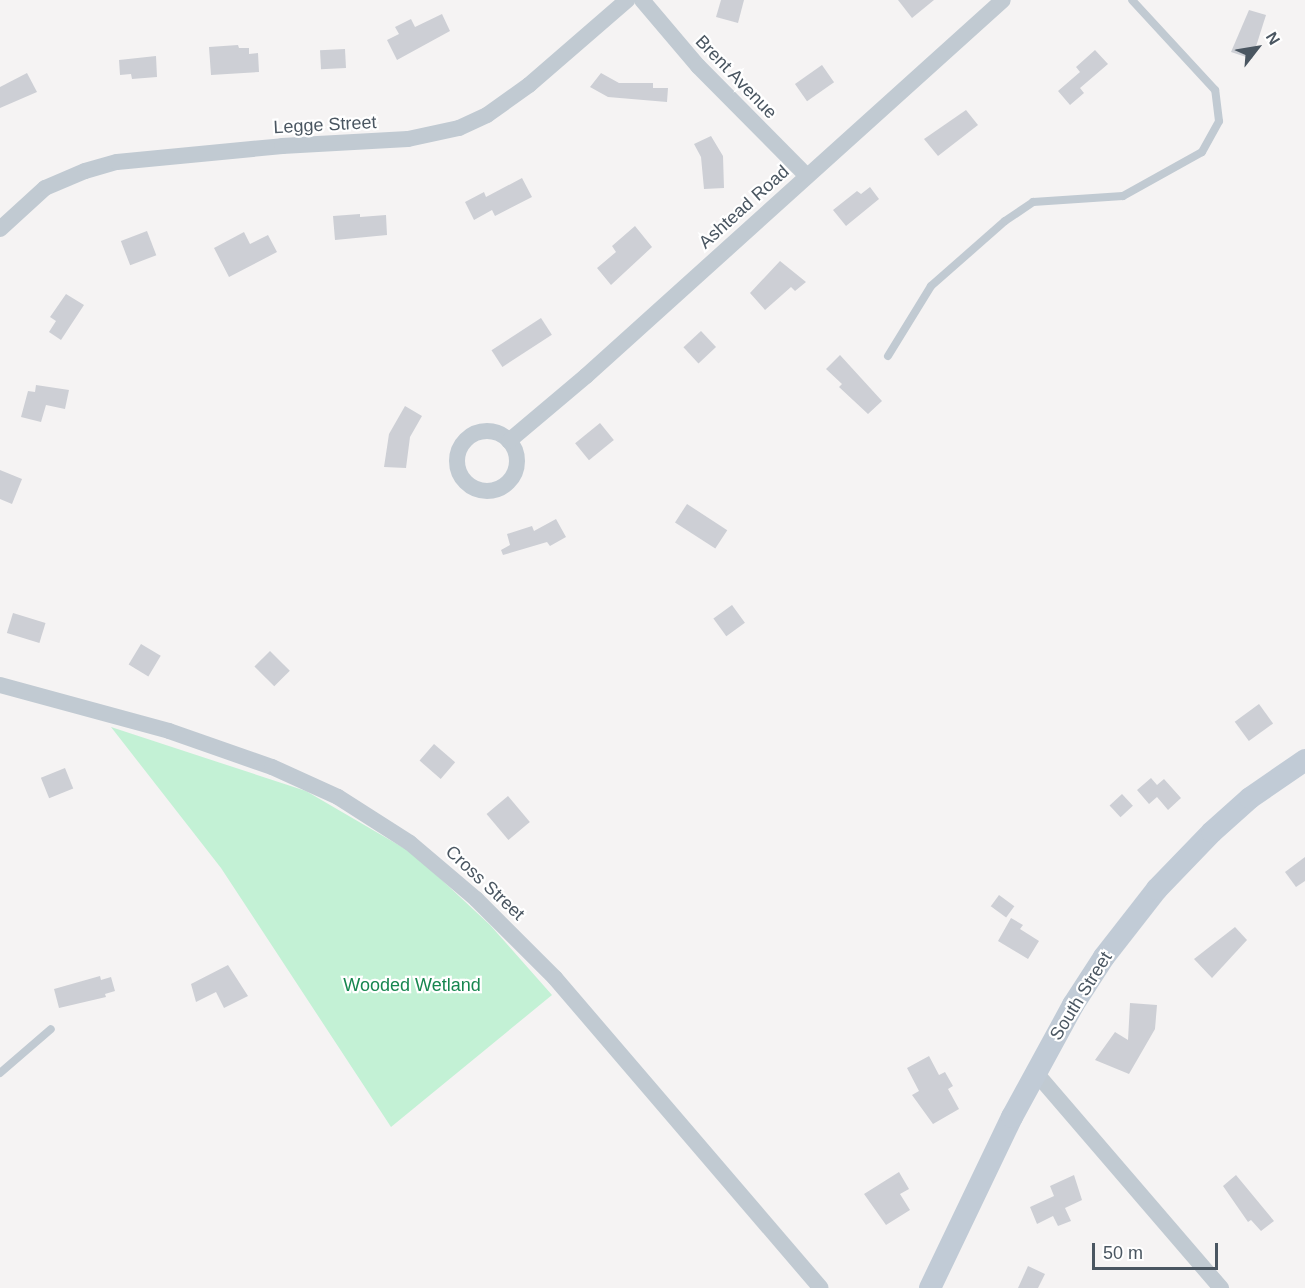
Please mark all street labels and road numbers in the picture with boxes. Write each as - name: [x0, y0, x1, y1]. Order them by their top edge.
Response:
- street label: Brent Avenue: [690, 30, 782, 124]
- street label: Legge Street: [273, 112, 377, 138]
- street label: Ashtead Road: [694, 161, 794, 253]
- street label: Cross Street: [441, 841, 529, 925]
- street label: South Street: [1045, 948, 1117, 1044]

